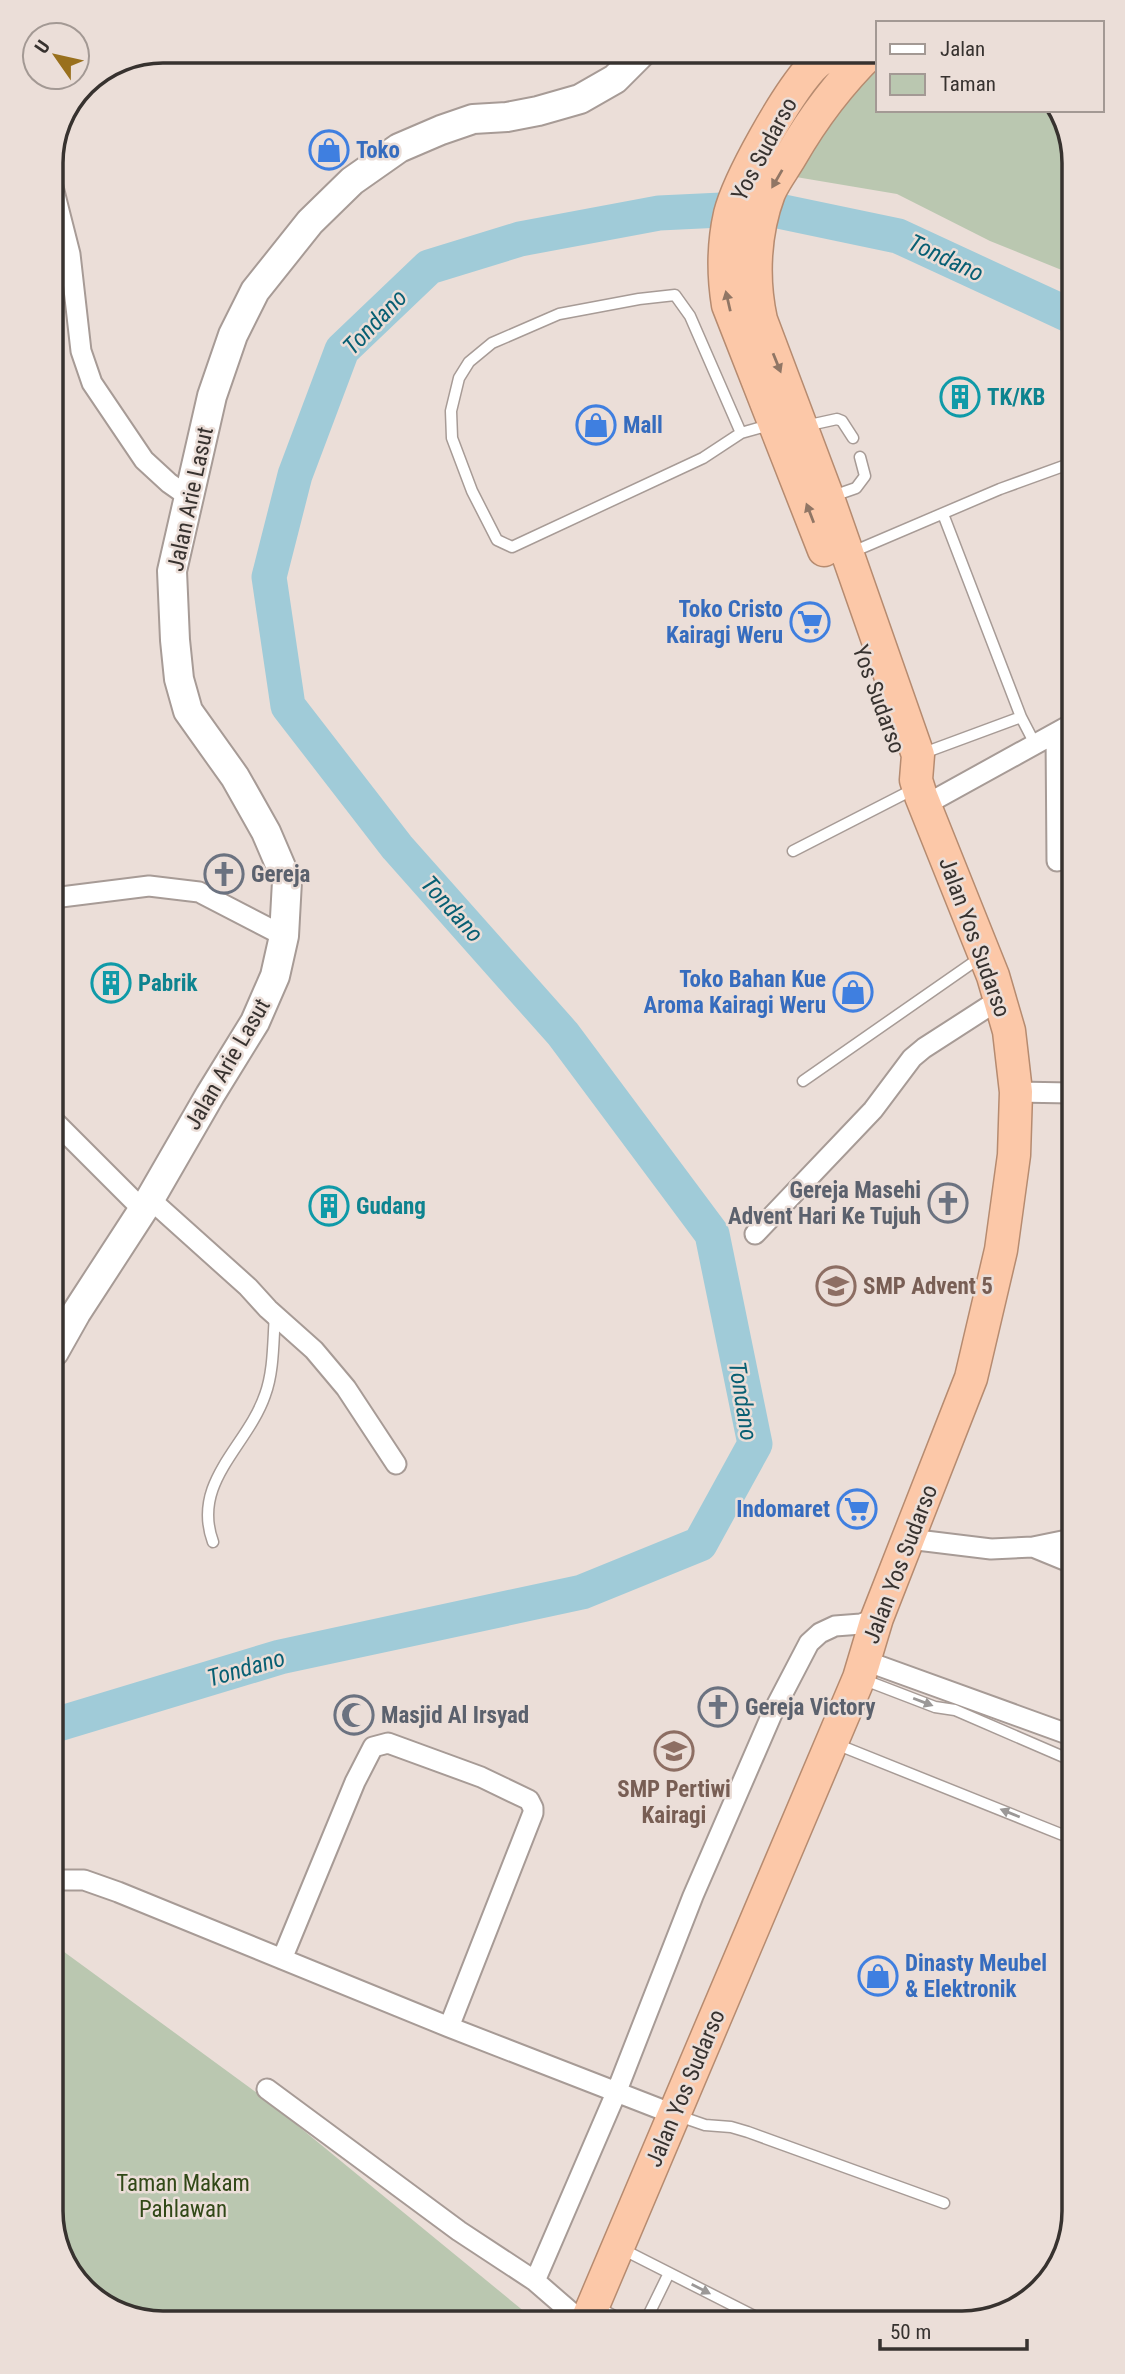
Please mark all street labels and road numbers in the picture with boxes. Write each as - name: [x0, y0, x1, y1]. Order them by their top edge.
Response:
- street label: Yos Sudarso: [726, 93, 803, 206]
- street label: Jalan Arie Lasut: [162, 424, 219, 574]
- street label: Yos Sudarso: [846, 641, 911, 757]
- street label: Jalan Yos Sudarso: [933, 854, 1016, 1021]
- street label: Jalan Arie Lasut: [179, 994, 276, 1135]
- street label: Jalan Yos Sudarso: [858, 1481, 943, 1647]
- street label: Jalan Yos Sudarso: [640, 2006, 731, 2171]

